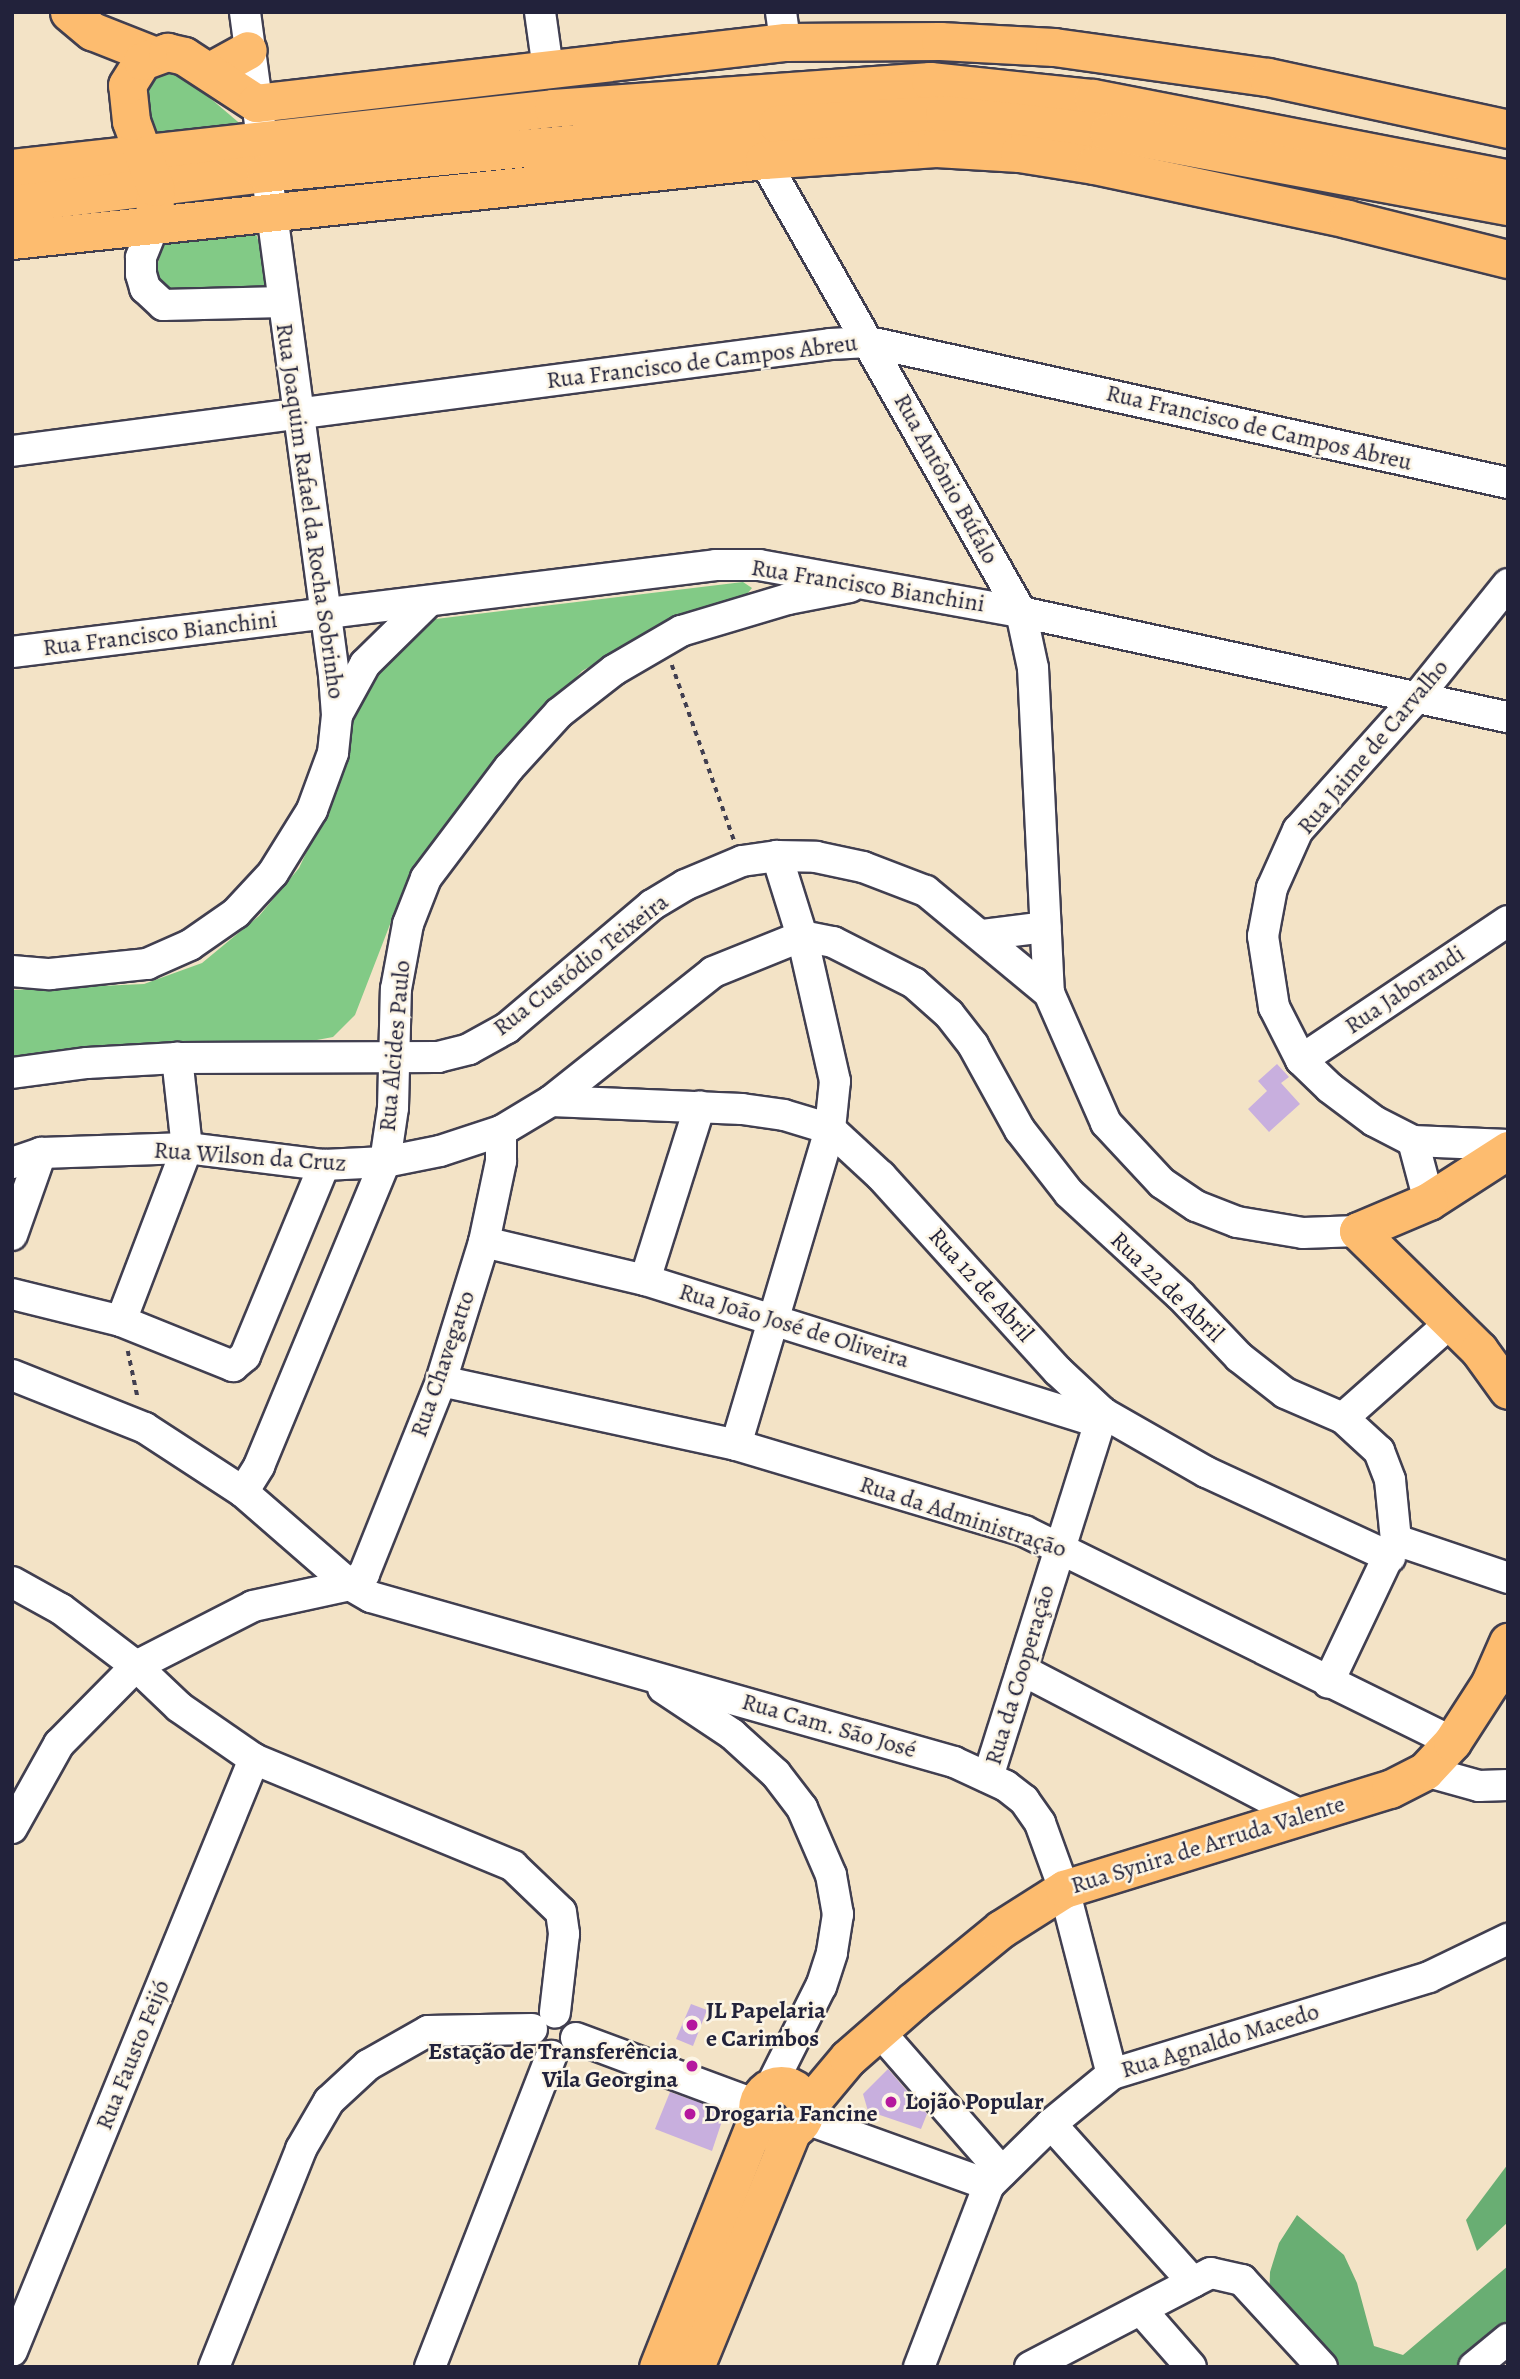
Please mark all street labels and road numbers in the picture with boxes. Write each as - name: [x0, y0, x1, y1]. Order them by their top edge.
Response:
- street label: Rua Joaquim Rafael da Rocha Sobrinho: [269, 321, 351, 701]
- street label: Rua Francisco de Campos Abreu: [545, 329, 859, 395]
- street label: Rua Francisco de Campos Abreu: [1103, 379, 1415, 477]
- street label: Rua Antônio Búfalo: [887, 389, 1005, 569]
- street label: Rua Francisco Bianchini: [749, 553, 987, 619]
- street label: Rua Francisco Bianchini: [41, 605, 279, 663]
- street label: Rua Jaime de Carvalho: [1291, 654, 1455, 840]
- street label: Rua Custódio Teixeira: [488, 888, 674, 1042]
- street label: Rua Jaborandi: [1340, 939, 1470, 1041]
- street label: Rua Alcides Paulo: [373, 959, 417, 1133]
- street label: Rua Wilson da Cruz: [153, 1136, 347, 1178]
- street label: Rua 12 de Abril: [922, 1222, 1040, 1348]
- street label: Rua 22 de Abril: [1104, 1226, 1230, 1348]
- street label: Rua João José de Oliveira: [675, 1277, 913, 1375]
- street label: Rua Chavegatto: [404, 1287, 482, 1441]
- street label: Rua da Administração: [856, 1470, 1070, 1564]
- street label: Rua da Cooperação: [979, 1581, 1061, 1769]
- street label: Rua Cam. São José: [738, 1687, 920, 1765]
- street label: Rua Synira de Arruda Valente: [1067, 1790, 1349, 1900]
- street label: Rua Fausto Feijó: [90, 1976, 176, 2134]
- street label: Rua Agnaldo Macedo: [1118, 1997, 1322, 2085]

